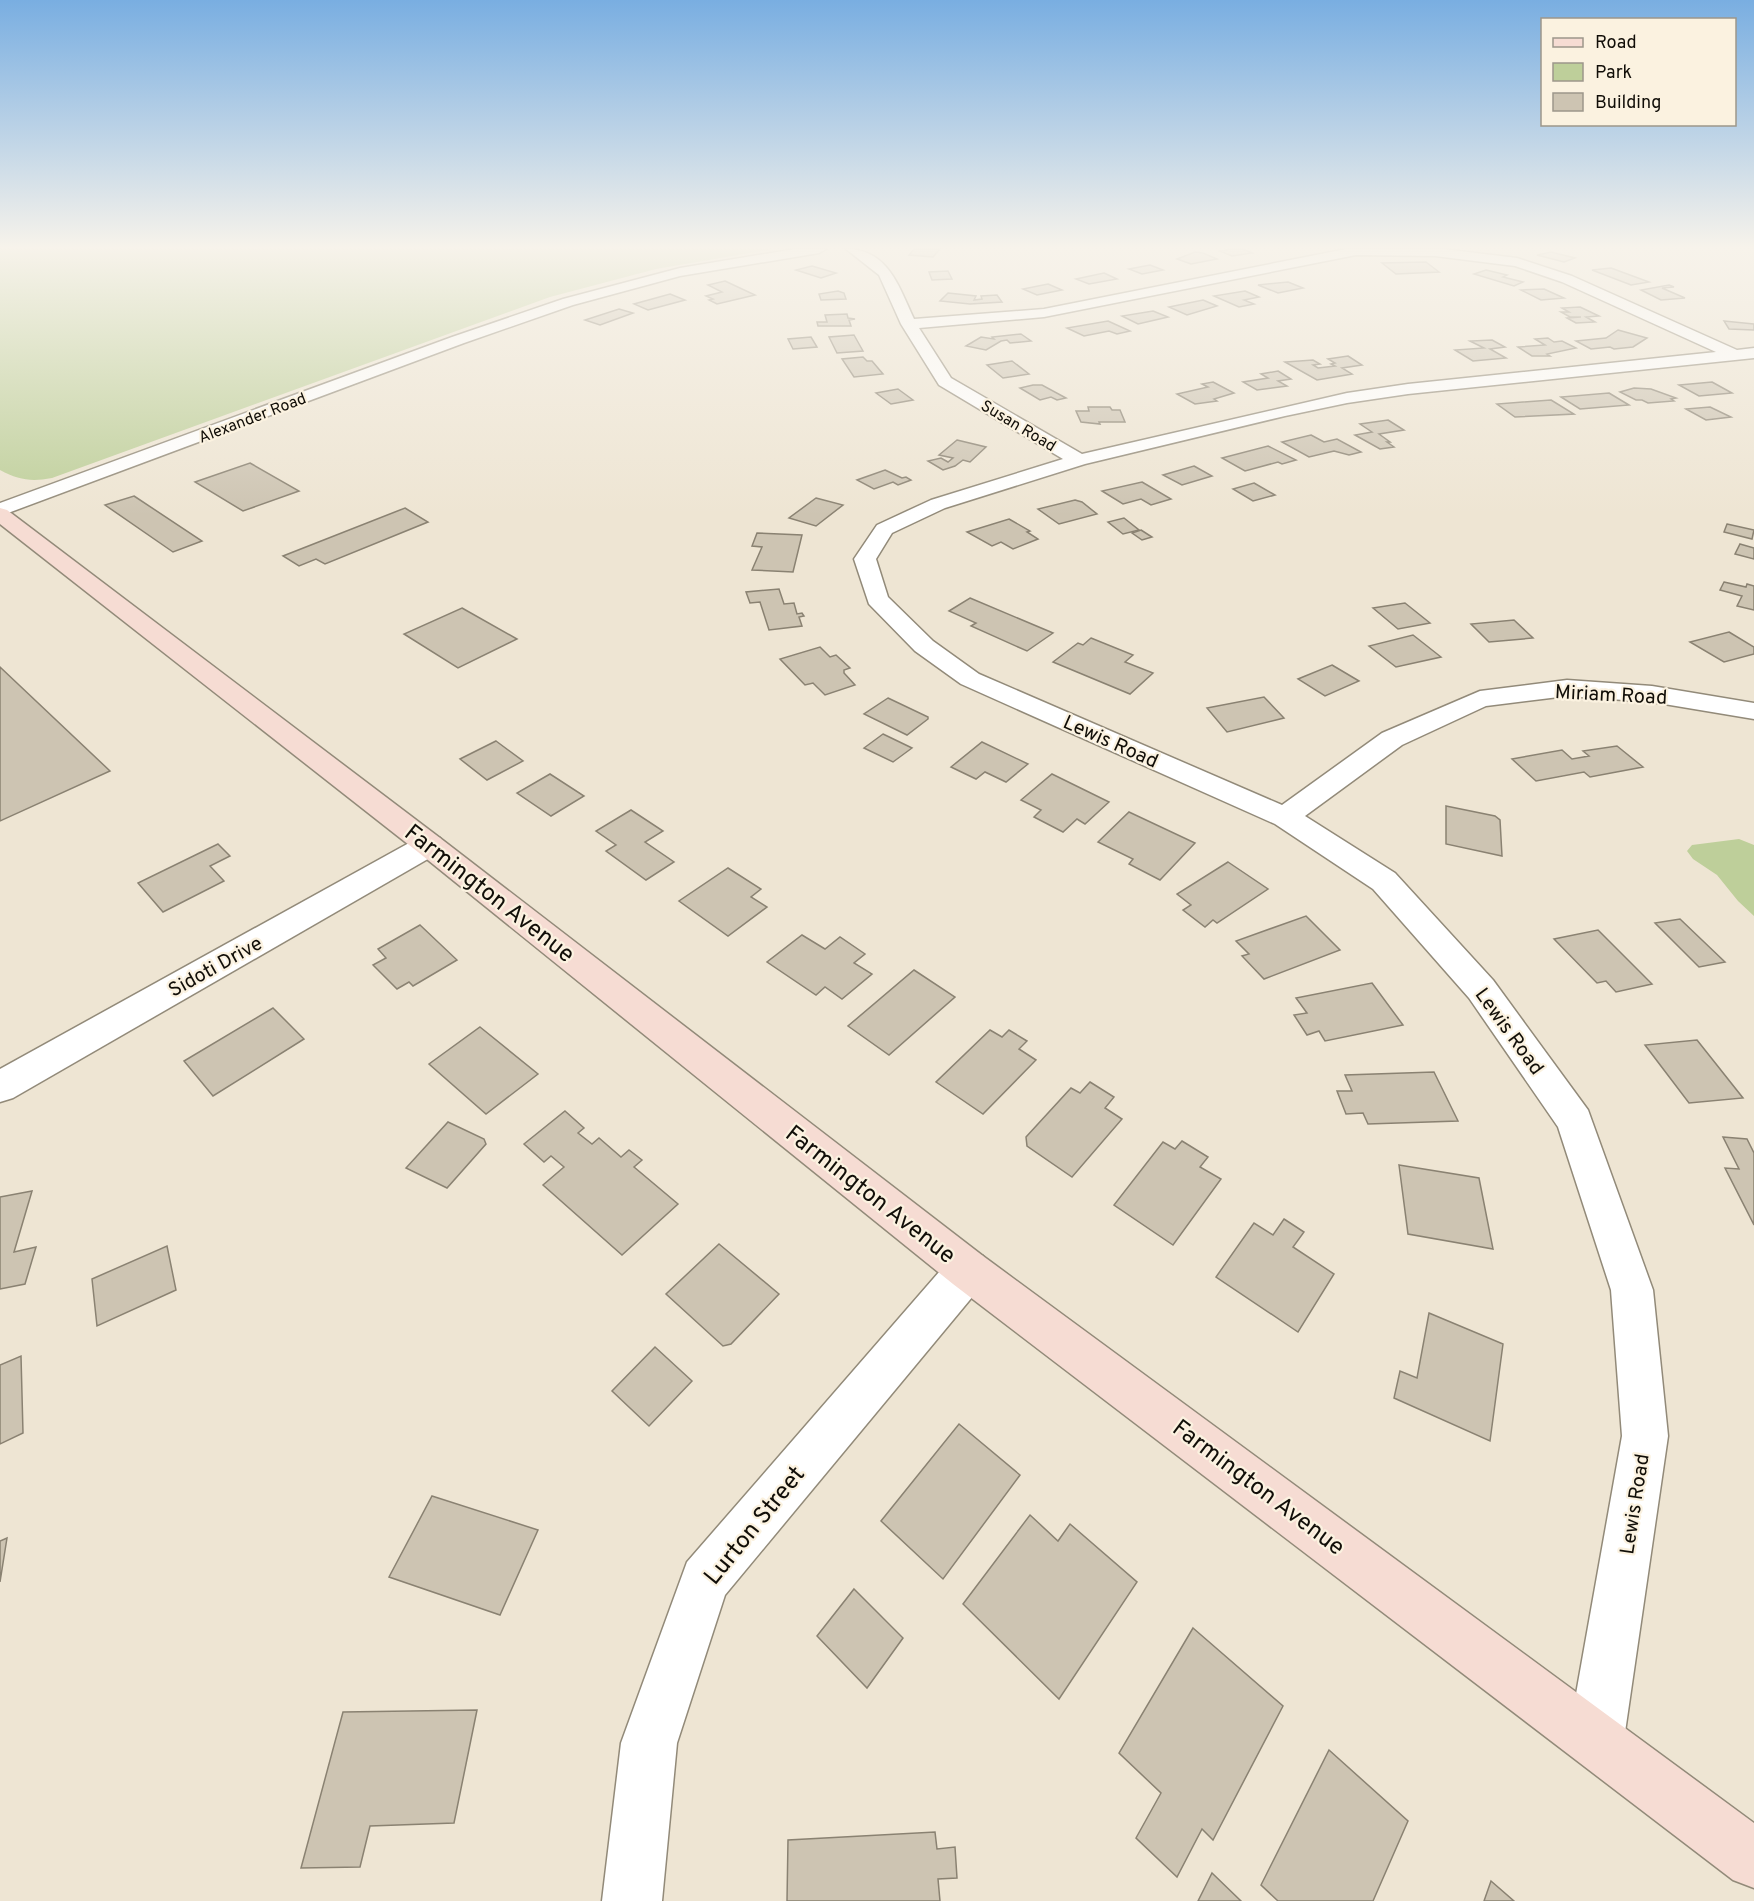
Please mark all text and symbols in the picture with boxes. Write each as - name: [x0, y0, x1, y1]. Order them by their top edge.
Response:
- legend: [1541, 18, 1736, 126]
- text: Road: [1595, 32, 1637, 55]
- text: Park: [1595, 62, 1632, 85]
- text: Building: [1595, 92, 1661, 115]
- street label: Alexander Road: [196, 389, 309, 449]
- street label: Susan Road: [977, 396, 1059, 457]
- street label: Miriam Road: [1554, 680, 1668, 712]
- street label: Lewis Road: [1059, 710, 1162, 775]
- street label: Farmington Avenue: [398, 819, 580, 970]
- street label: Sidoti Drive: [164, 931, 268, 1004]
- street label: Lewis Road: [1468, 983, 1549, 1081]
- street label: Farmington Avenue: [779, 1120, 961, 1271]
- street label: Farmington Avenue: [1166, 1414, 1350, 1563]
- street label: Lewis Road: [1615, 1452, 1657, 1556]
- street label: Lurton Street: [699, 1461, 813, 1592]

